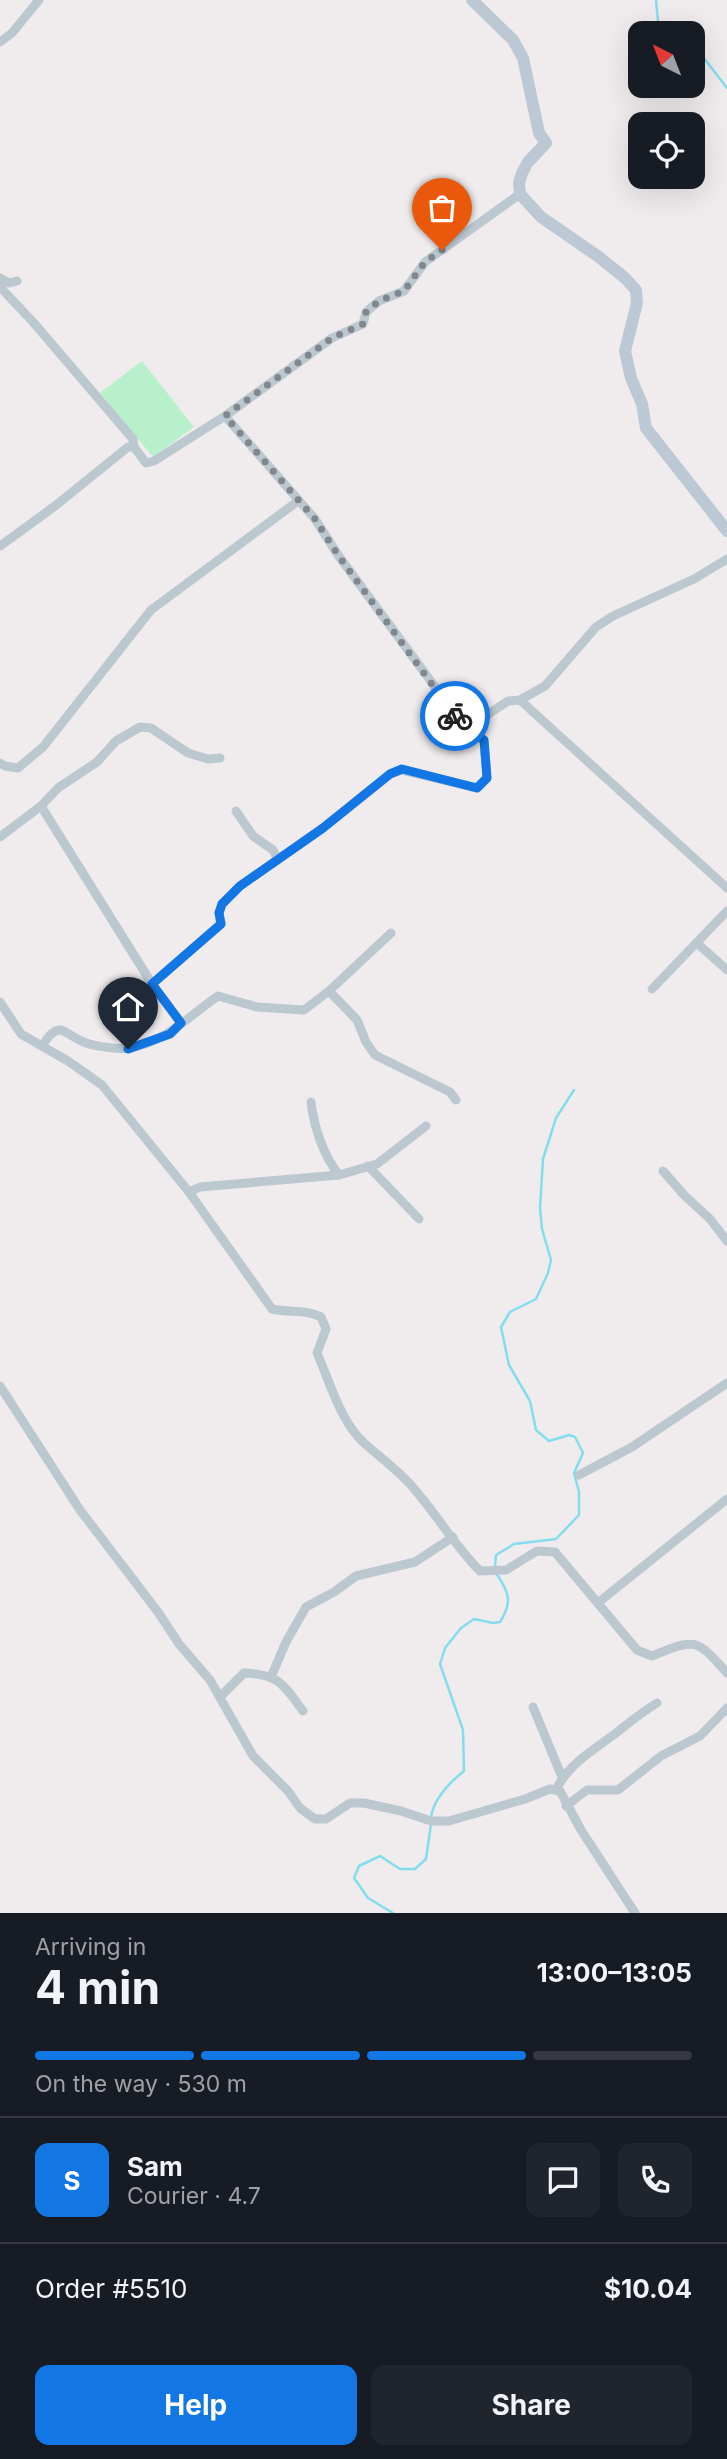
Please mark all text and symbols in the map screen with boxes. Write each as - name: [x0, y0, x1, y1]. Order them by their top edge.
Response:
- north arrow: [628, 21, 705, 98]
- map controls: [628, 21, 705, 189]
- button: locate: [628, 112, 705, 189]
- pin: [412, 178, 472, 250]
- icon: bag: [423, 189, 461, 227]
- courier: [420, 681, 490, 751]
- icon: bike: [436, 697, 474, 735]
- pin: [98, 977, 158, 1049]
- icon: home: [109, 988, 147, 1026]
- text: Arriving in: [35, 1933, 146, 1961]
- text: 13:00–13:05: [536, 1957, 692, 1988]
- text: 4 min: [35, 1959, 160, 2015]
- text: On the way · 530 m: [35, 2070, 247, 2098]
- button: chat: [526, 2143, 600, 2217]
- button: phone: [618, 2143, 692, 2217]
- text: Sam: [127, 2151, 183, 2182]
- text: S: [63, 2165, 81, 2196]
- text: Courier · 4.7: [127, 2182, 261, 2210]
- text: Order #5510: [35, 2273, 187, 2304]
- text: $10.04: [604, 2273, 692, 2304]
- button: Help: [35, 2365, 357, 2445]
- button: Share: [371, 2365, 692, 2445]

